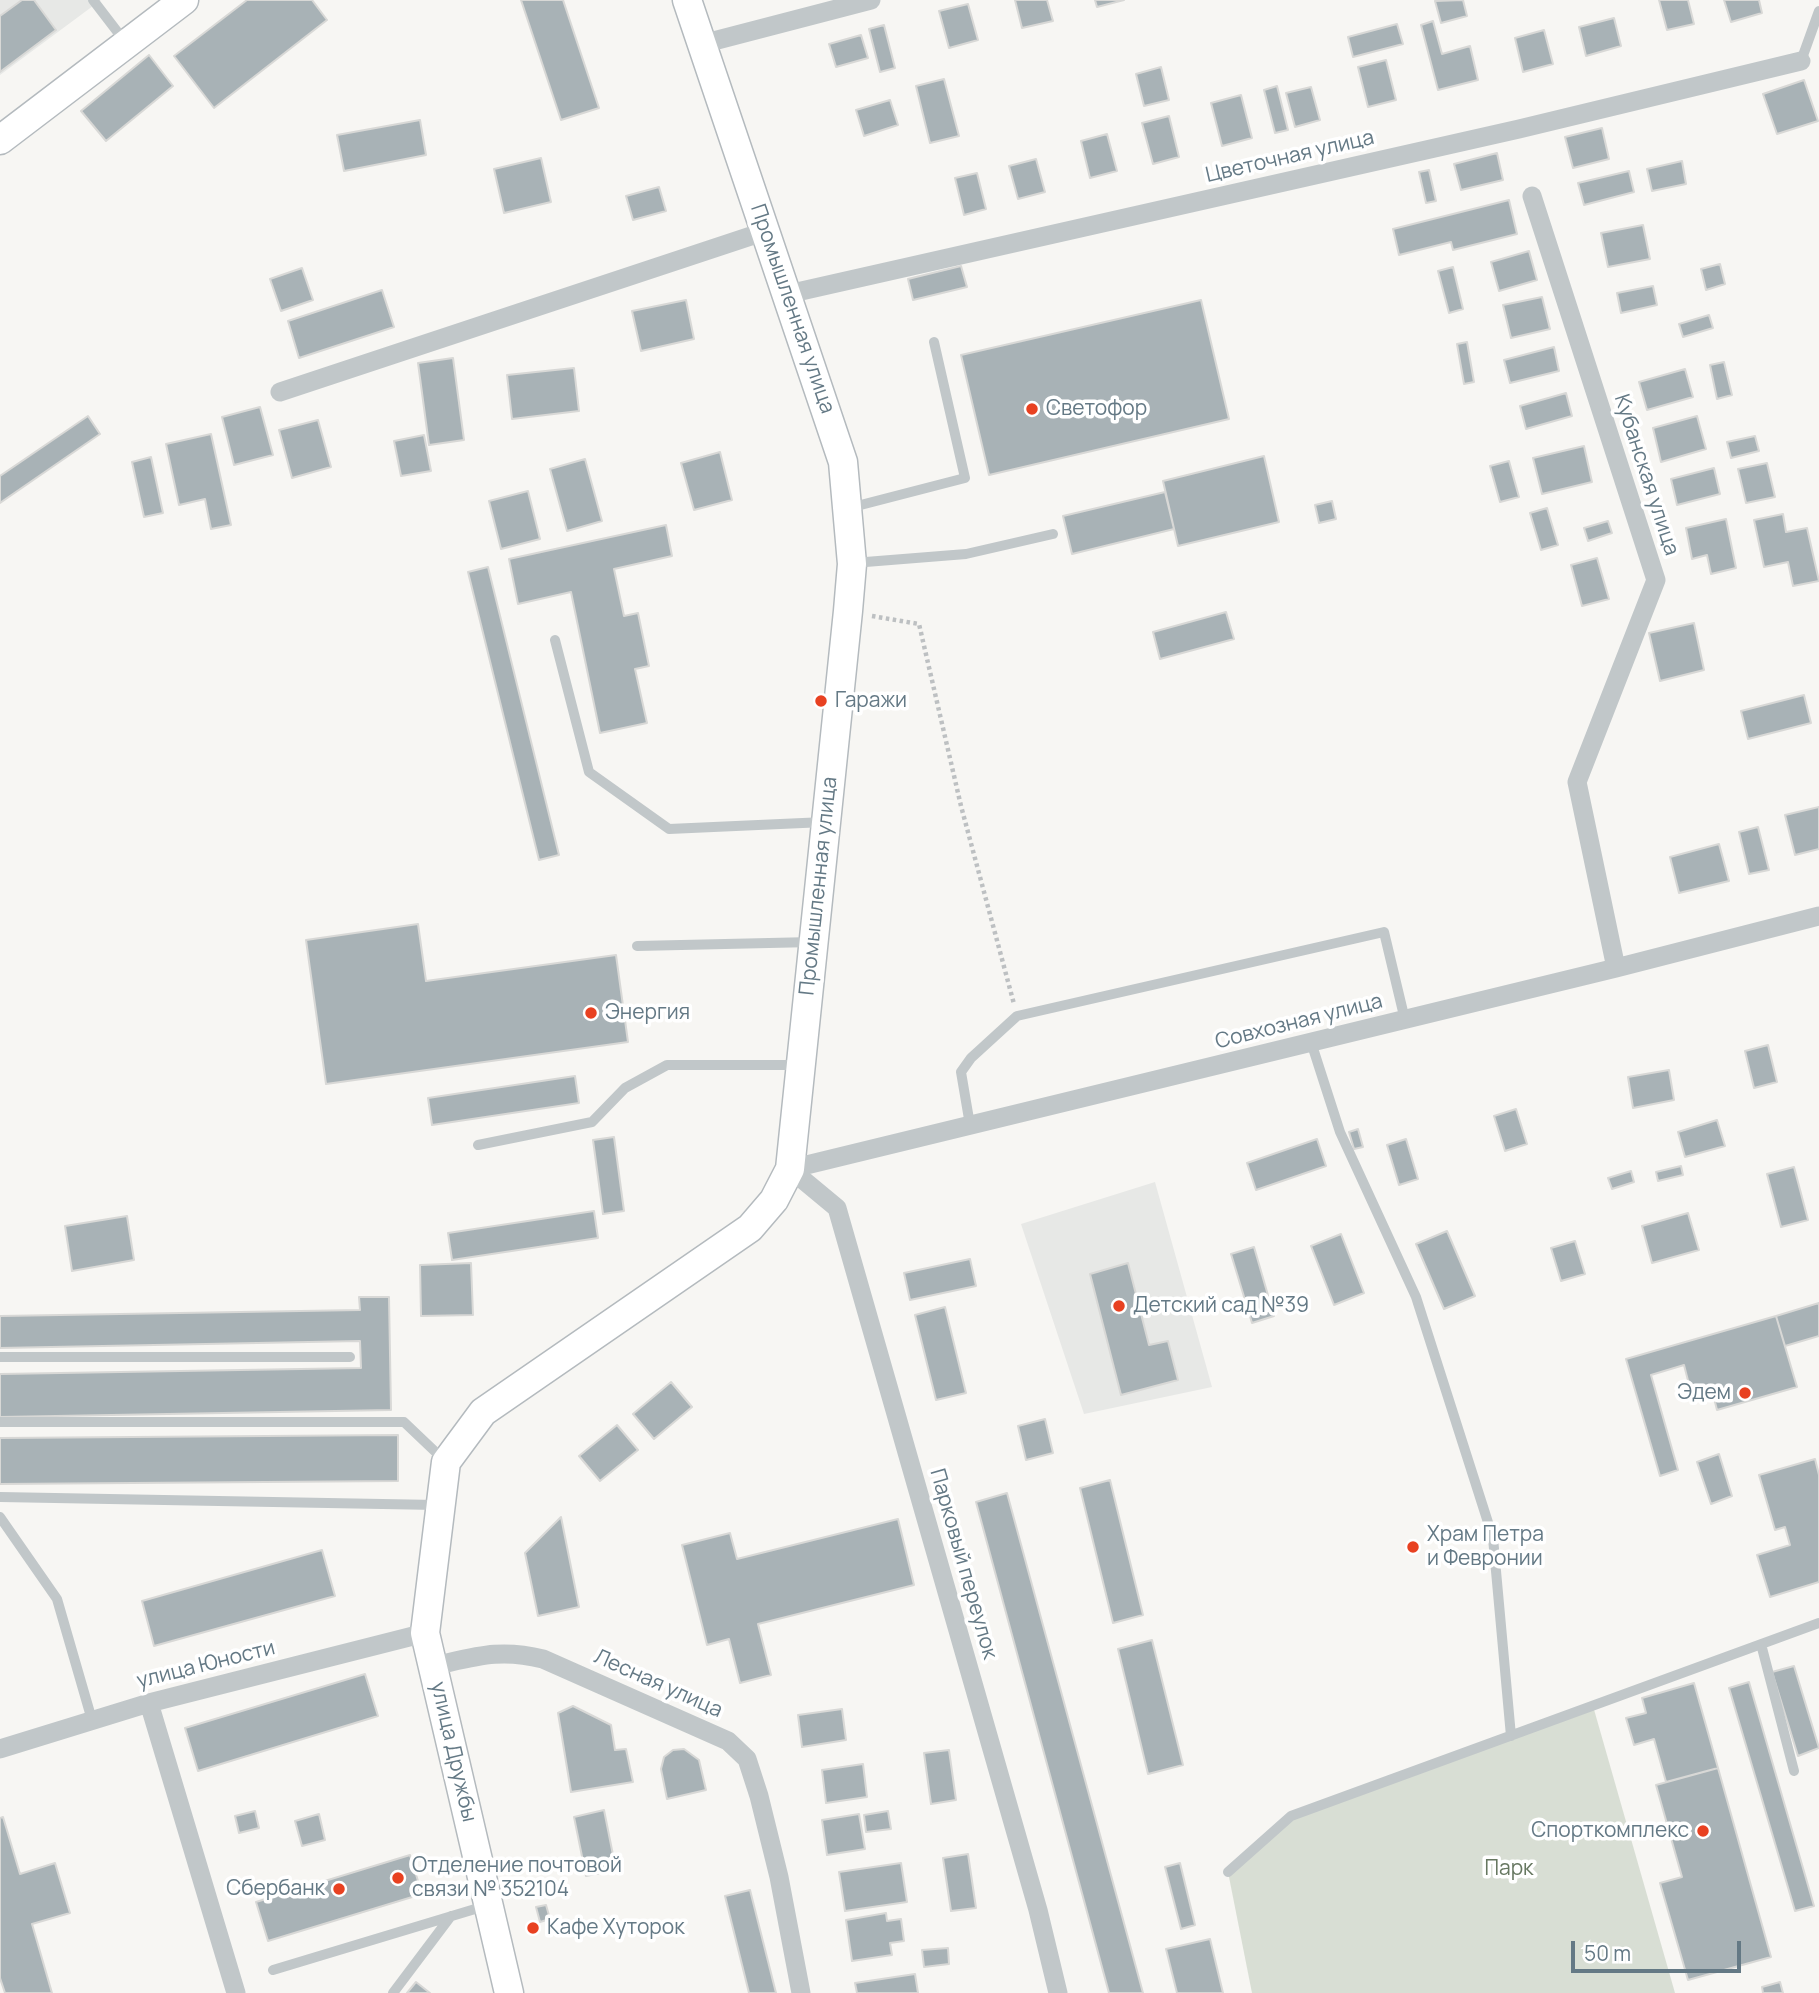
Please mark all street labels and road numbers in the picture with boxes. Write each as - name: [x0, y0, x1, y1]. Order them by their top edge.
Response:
- street label: Цветочная улица: [1203, 125, 1377, 189]
- street label: Промышленная улица: [744, 201, 840, 417]
- street label: Кубанская улица: [1608, 391, 1684, 559]
- street label: Промышленная улица: [795, 775, 843, 997]
- street label: Совхозная улица: [1213, 989, 1385, 1055]
- street label: Парковый переулок: [924, 1466, 1002, 1662]
- street label: улица Юности: [134, 1636, 278, 1694]
- street label: Лесная улица: [590, 1644, 726, 1724]
- street label: улица Дружбы: [425, 1679, 481, 1825]

